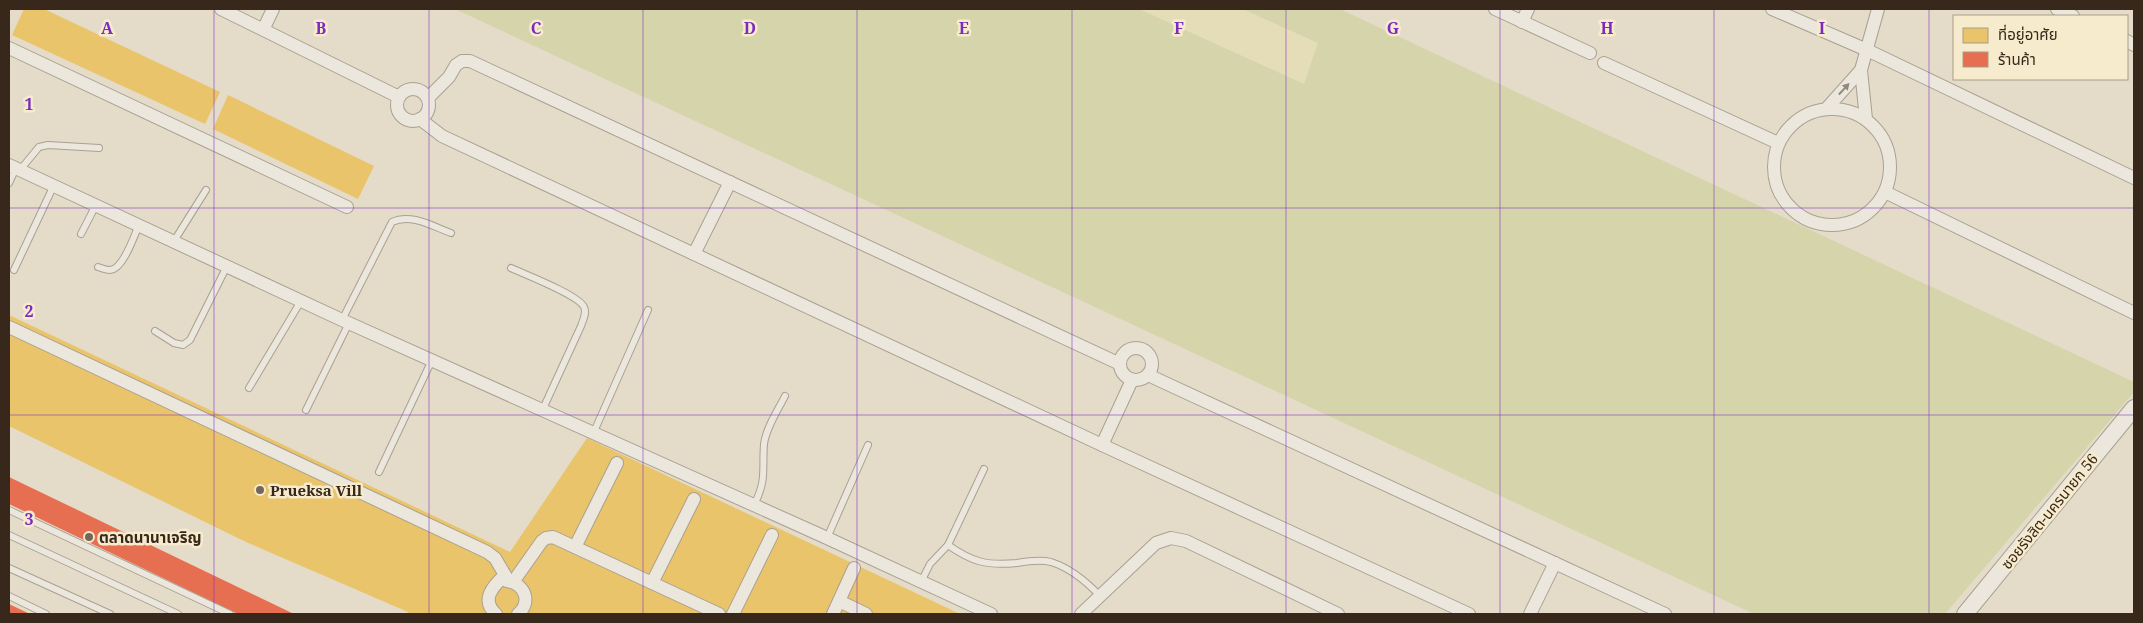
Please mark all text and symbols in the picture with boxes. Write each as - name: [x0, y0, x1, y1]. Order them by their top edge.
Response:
- legend: [1953, 15, 2128, 80]
- text: A: [101, 17, 114, 39]
- text: B: [316, 17, 327, 39]
- text: C: [531, 17, 542, 39]
- text: D: [744, 17, 756, 39]
- text: E: [959, 17, 969, 39]
- text: F: [1174, 17, 1184, 39]
- text: G: [1387, 17, 1399, 39]
- text: H: [1600, 17, 1614, 39]
- text: I: [1819, 17, 1825, 39]
- text: ที่อยู่อาศัย: [1998, 24, 2058, 44]
- text: ร้านค้า: [1998, 49, 2036, 69]
- one-way arrow: [1838, 83, 1850, 95]
- text: 1: [24, 93, 34, 115]
- text: 2: [24, 300, 34, 322]
- street label: ซอยรังสิต-นครนายก 56: [1996, 449, 2102, 573]
- place label: Prueksa Vill: [270, 480, 363, 500]
- marker: Prueksa Vill: [254, 484, 266, 496]
- text: 3: [24, 508, 34, 530]
- place label: ตลาดนานาเจริญ: [99, 527, 201, 547]
- marker: ตลาดนานาเจริญ: [83, 531, 95, 543]

